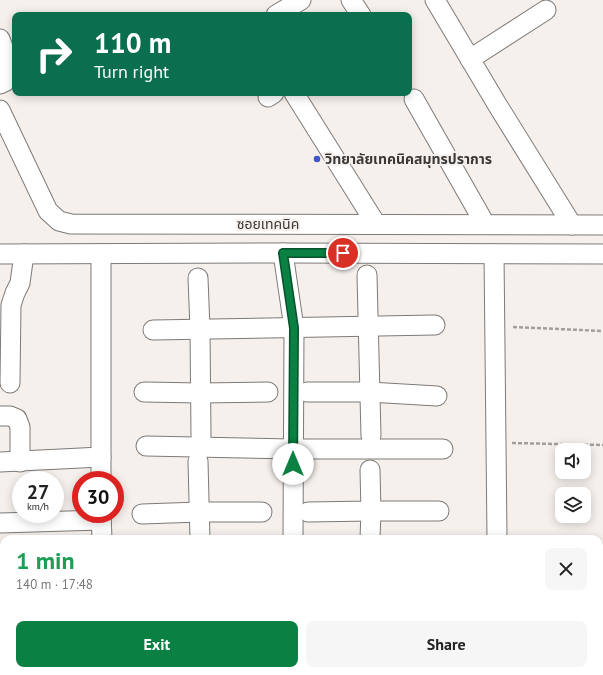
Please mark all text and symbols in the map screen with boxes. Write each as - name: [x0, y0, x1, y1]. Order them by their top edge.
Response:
- text: 110 m: [94, 24, 171, 61]
- icon: right: [28, 28, 80, 80]
- text: Turn right: [94, 60, 169, 83]
- place label: วิทยาลัยเทคนิคสมุทรปราการ: [325, 150, 492, 168]
- marker: วิทยาลัยเทคนิคสมุทรปราการ: [312, 154, 322, 164]
- street label: ซอยเทคนิค: [237, 215, 299, 233]
- pin: [326, 236, 360, 270]
- icon: arrive: [332, 242, 354, 264]
- position arrow: [272, 443, 314, 485]
- map controls: [555, 443, 591, 523]
- button: sound: [555, 443, 591, 479]
- speed limit sign: 30: [72, 471, 124, 523]
- text: 27: [27, 479, 49, 505]
- button: layers: [555, 487, 591, 523]
- text: km/h: [27, 500, 49, 513]
- text: 1 min: [16, 545, 75, 576]
- button: close: [545, 548, 587, 590]
- text: 140 m · 17:48: [16, 576, 93, 593]
- button: Exit: [16, 621, 298, 667]
- button: Share: [306, 621, 587, 667]

